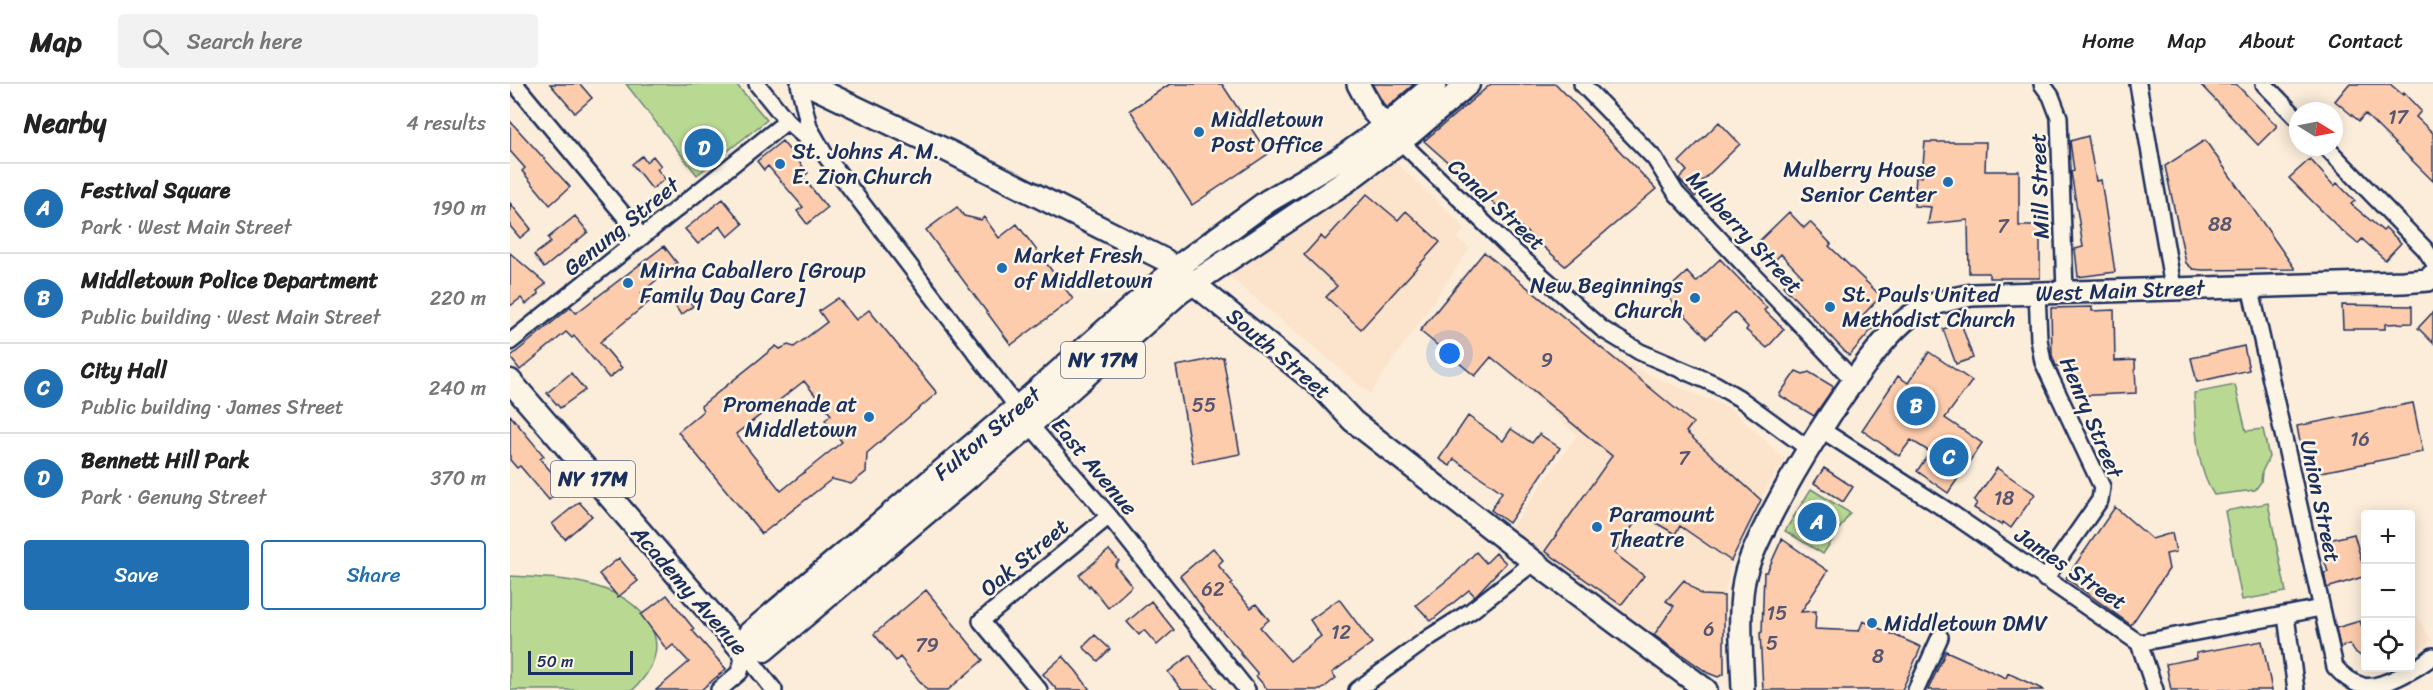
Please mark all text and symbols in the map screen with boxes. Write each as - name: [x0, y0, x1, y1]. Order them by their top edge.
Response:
- search box: [118, 14, 538, 68]
- text: Map: [30, 17, 82, 66]
- text: Search here: [187, 22, 303, 61]
- text: Home: [2082, 22, 2134, 60]
- text: Map: [2167, 22, 2206, 60]
- text: About: [2239, 22, 2296, 60]
- text: Contact: [2329, 22, 2403, 60]
- icon: search: [139, 25, 172, 58]
- text: Nearby: [24, 100, 106, 146]
- place label: Middletown Post Office: [1211, 100, 1323, 164]
- house number: 17: [2388, 100, 2410, 135]
- north arrow: [2289, 102, 2343, 156]
- text: 4 results: [406, 106, 486, 141]
- marker: Middletown Post Office: [1192, 125, 1206, 139]
- pin: D: [684, 126, 724, 170]
- place label: St. Johns A. M. E. Zion Church: [792, 132, 940, 196]
- street label: Mill Street: [2018, 132, 2061, 240]
- street label: Canal Street: [1438, 148, 1555, 261]
- place label: Mulberry House Senior Center: [1783, 150, 1938, 214]
- marker: St. Johns A. M. E. Zion Church: [773, 157, 787, 171]
- street label: Mulberry Street: [1676, 161, 1813, 304]
- street label: Genung Street: [554, 166, 689, 286]
- text: Festival Square: [81, 171, 230, 210]
- marker: Mulberry House Senior Center: [1941, 175, 1955, 189]
- text: A: [37, 191, 50, 226]
- text: 190 m: [432, 191, 486, 226]
- house number: 88: [2208, 207, 2232, 242]
- house number: 7: [1997, 209, 2010, 244]
- text: Park · West Main Street: [81, 210, 292, 245]
- place label: Market Fresh of Middletown: [1014, 236, 1153, 300]
- place label: Mirna Caballero [Group Family Day Care]: [640, 251, 866, 315]
- text: Middletown Police Department: [81, 261, 378, 300]
- marker: Market Fresh of Middletown: [995, 261, 1009, 275]
- place label: New Beginnings Church: [1530, 266, 1684, 330]
- street label: West Main Street: [2035, 268, 2206, 313]
- place label: St. Pauls United Methodist Church: [1842, 275, 2015, 339]
- marker: Mirna Caballero [Group Family Day Care]: [621, 276, 635, 290]
- text: B: [37, 281, 50, 316]
- text: 220 m: [430, 281, 486, 316]
- marker: New Beginnings Church: [1688, 291, 1702, 305]
- street label: South Street: [1217, 297, 1340, 410]
- text: Public building · West Main Street: [81, 300, 381, 335]
- marker: St. Pauls United Methodist Church: [1823, 300, 1837, 314]
- your location: [1435, 339, 1464, 368]
- road number: NY 17M: [1061, 342, 1145, 378]
- house number: 9: [1541, 343, 1553, 378]
- street label: Henry Street: [2048, 350, 2135, 485]
- text: City Hall: [81, 351, 167, 390]
- text: C: [37, 371, 50, 406]
- text: 240 m: [429, 371, 486, 406]
- street label: Fulton Street: [924, 375, 1051, 491]
- pin: B: [1896, 384, 1936, 428]
- place label: Promenade at Middletown: [723, 385, 857, 449]
- house number: 55: [1192, 388, 1216, 423]
- text: Public building · James Street: [81, 390, 344, 425]
- street label: East Avenue: [1041, 408, 1148, 525]
- marker: Promenade at Middletown: [862, 410, 876, 424]
- house number: 16: [2350, 422, 2370, 457]
- pin: C: [1930, 434, 1968, 479]
- street label: Union Street: [2288, 436, 2353, 566]
- text: Bennett Hill Park: [81, 441, 250, 480]
- house number: 7: [1678, 441, 1691, 476]
- text: D: [38, 461, 49, 496]
- text: 370 m: [430, 461, 486, 496]
- road number: NY 17M: [551, 461, 635, 497]
- text: Park · Genung Street: [81, 480, 266, 515]
- house number: 18: [1994, 481, 2014, 516]
- place label: Paramount Theatre: [1609, 495, 1715, 559]
- pin: A: [1798, 500, 1836, 544]
- street label: Oak Street: [971, 508, 1078, 607]
- map controls: [2361, 510, 2415, 672]
- button: +: [2361, 510, 2415, 564]
- street label: Academy Avenue: [621, 515, 758, 665]
- street label: James Street: [2006, 516, 2135, 621]
- marker: Paramount Theatre: [1590, 520, 1604, 534]
- button: Save: [24, 540, 249, 610]
- button: Share: [261, 540, 486, 610]
- button: −: [2361, 564, 2415, 618]
- house number: 62: [1202, 572, 1225, 607]
- house number: 15: [1767, 596, 1787, 631]
- place label: Middletown DMV: [1884, 604, 2048, 643]
- house number: 6: [1703, 612, 1715, 647]
- house number: 12: [1331, 615, 1352, 650]
- marker: Middletown DMV: [1865, 616, 1879, 630]
- button: locate: [2361, 618, 2415, 672]
- house number: 5: [1766, 626, 1778, 661]
- house number: 79: [915, 628, 939, 663]
- house number: 8: [1872, 639, 1884, 674]
- text: 50 m: [537, 647, 573, 676]
- scale bar: [528, 648, 633, 676]

